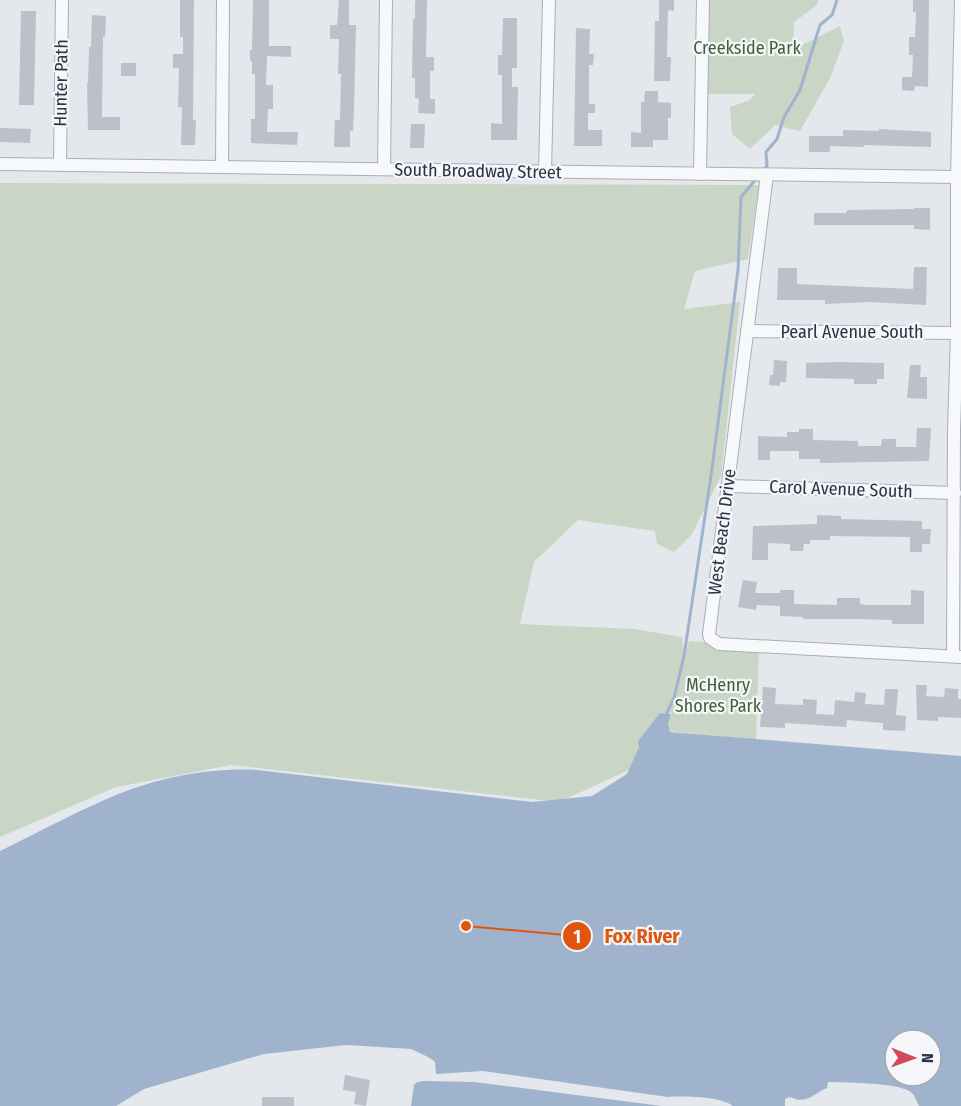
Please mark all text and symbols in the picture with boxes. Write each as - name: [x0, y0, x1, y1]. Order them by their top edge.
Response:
- park label: Creekside Park: [693, 37, 801, 59]
- street label: Hunter Path: [49, 39, 73, 127]
- street label: South Broadway Street: [394, 159, 562, 183]
- street label: Pearl Avenue South: [780, 321, 924, 343]
- street label: West Beach Drive: [703, 468, 741, 596]
- street label: Carol Avenue South: [769, 476, 913, 502]
- park label: McHenry Shores Park: [675, 674, 762, 717]
- callout: Fox River: [562, 917, 692, 955]
- text: Fox River: [604, 924, 680, 948]
- text: 1: [573, 926, 581, 948]
- north arrow: [883, 1028, 943, 1088]
- text: N: [918, 1053, 937, 1063]

